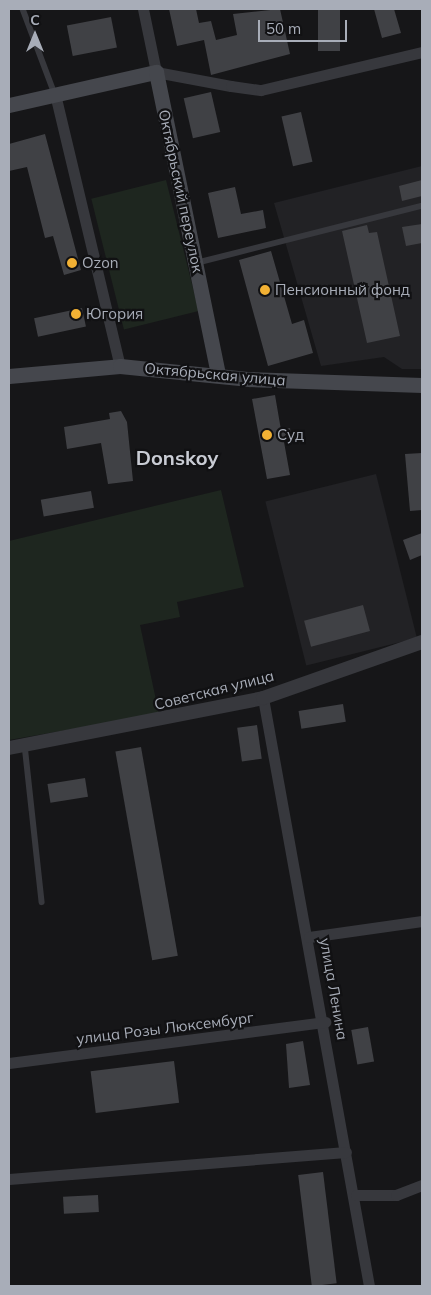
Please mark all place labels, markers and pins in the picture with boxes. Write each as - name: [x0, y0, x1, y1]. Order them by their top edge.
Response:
- place label: Ozon: [82, 254, 119, 272]
- marker: Ozon: [66, 257, 78, 269]
- place label: Пенсионный фонд: [275, 281, 410, 299]
- marker: Пенсионный фонд: [259, 284, 271, 296]
- place label: Югория: [86, 305, 143, 323]
- marker: Югория: [70, 308, 82, 320]
- place label: Суд: [277, 426, 304, 444]
- marker: Суд: [261, 429, 273, 441]

